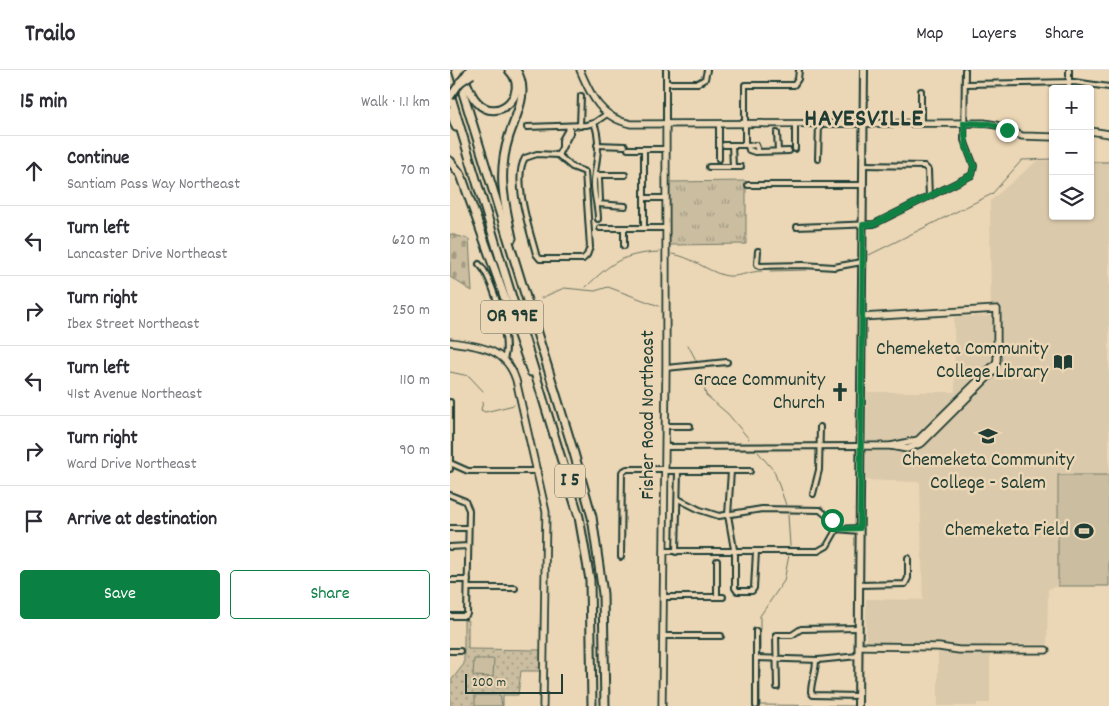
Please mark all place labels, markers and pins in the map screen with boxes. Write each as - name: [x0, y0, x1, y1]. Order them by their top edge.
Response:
- place label: Chemeketa Community College Library: [876, 336, 1049, 387]
- library icon: Chemeketa Community College Library: [1052, 351, 1074, 373]
- place label: Grace Community Church: [693, 367, 826, 418]
- church icon: Grace Community Church: [829, 381, 851, 403]
- school or university icon: Chemeketa Community College - Salem: [977, 425, 999, 447]
- place label: Chemeketa Community College - Salem: [902, 447, 1075, 498]
- place label: Chemeketa Field: [945, 517, 1069, 545]
- sports icon: Chemeketa Field: [1073, 520, 1095, 542]

